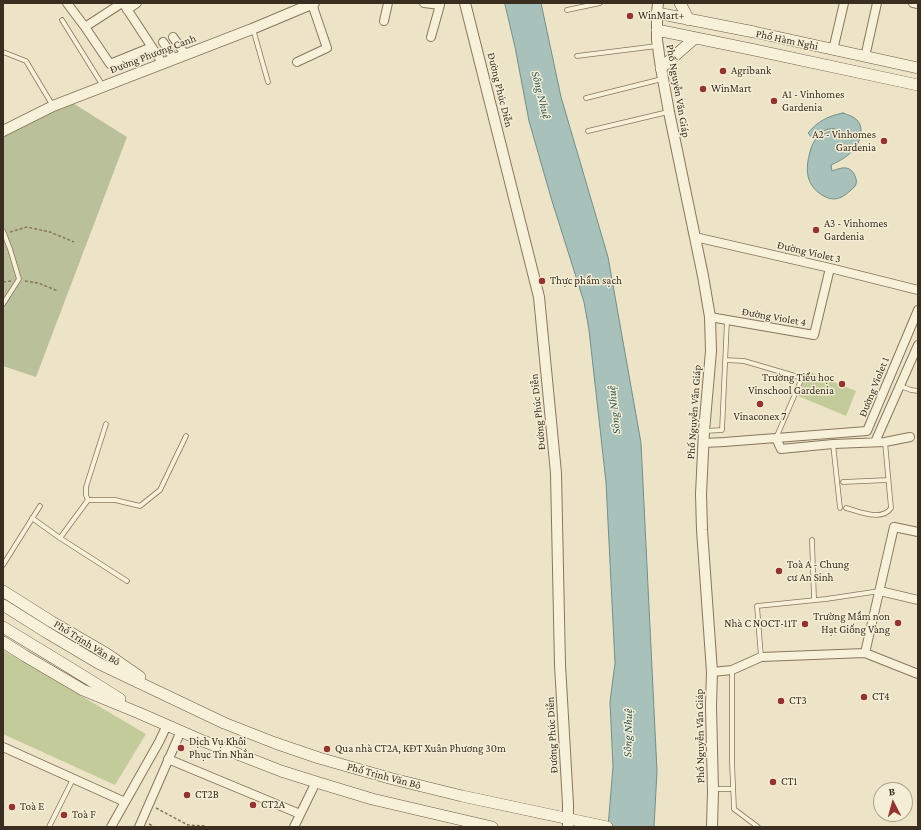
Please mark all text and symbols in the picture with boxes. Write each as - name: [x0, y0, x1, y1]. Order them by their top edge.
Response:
- place label: WinMart+: [638, 9, 684, 23]
- marker: WinMart+: [625, 11, 635, 21]
- street label: Phố Hàm Nghi: [755, 27, 819, 53]
- street label: Đường Phương Canh: [108, 31, 198, 77]
- street label: Phố Nguyễn Văn Giáp: [663, 43, 693, 139]
- street label: Đường Phúc Diễn: [484, 51, 516, 129]
- place label: Agribank: [731, 64, 771, 78]
- marker: Agribank: [718, 66, 728, 76]
- water label: Sông Nhuệ: [528, 70, 554, 120]
- place label: WinMart: [711, 82, 751, 96]
- marker: WinMart: [698, 84, 708, 94]
- place label: A1 - Vinhomes Gardenia: [782, 88, 844, 114]
- marker: A1 - Vinhomes Gardenia: [769, 96, 779, 106]
- place label: A2 - Vinhomes Gardenia: [812, 128, 876, 154]
- marker: A2 - Vinhomes Gardenia: [879, 136, 889, 146]
- place label: A3 - Vinhomes Gardenia: [824, 217, 888, 243]
- marker: A3 - Vinhomes Gardenia: [811, 225, 821, 235]
- street label: Đường Violet 3: [776, 238, 842, 266]
- place label: Thực phẩm sạch: [550, 274, 622, 288]
- marker: Thực phẩm sạch: [537, 276, 547, 286]
- street label: Đường Violet 4: [741, 305, 807, 329]
- street label: Đường Violet 1: [856, 355, 892, 419]
- street label: Phố Nguyễn Văn Giáp: [684, 364, 704, 460]
- place label: Trường Tiểu học Vinschool Gardenia: [748, 371, 834, 397]
- street label: Đường Phúc Diễn: [527, 373, 549, 451]
- marker: Trường Tiểu học Vinschool Gardenia: [837, 379, 847, 389]
- water label: Sông Nhuệ: [604, 385, 624, 435]
- marker: Vinaconex 7: [755, 399, 765, 409]
- place label: Vinaconex 7: [734, 410, 786, 424]
- place label: Toà A - Chung cư An Sinh: [787, 558, 849, 584]
- marker: Toà A - Chung cư An Sinh: [774, 566, 784, 576]
- place label: Trường Mầm non Hạt Giống Vàng: [813, 610, 890, 636]
- street label: Phố Trịnh Văn Bô: [51, 617, 123, 669]
- place label: Nhà C NOCT-11T: [724, 617, 797, 631]
- marker: Trường Mầm non Hạt Giống Vàng: [893, 618, 903, 628]
- marker: Nhà C NOCT-11T: [800, 619, 810, 629]
- street label: Phố Nguyễn Văn Giáp: [693, 689, 707, 783]
- place label: CT4: [872, 690, 890, 704]
- marker: CT4: [859, 692, 869, 702]
- place label: CT3: [789, 694, 807, 708]
- street label: Đường Phúc Diễn: [543, 696, 561, 774]
- marker: CT3: [776, 696, 786, 706]
- water label: Sông Nhuệ: [620, 709, 636, 757]
- place label: Dịch Vụ Khôi Phục Tin Nhắn: [189, 735, 254, 761]
- place label: Qua nhà CT2A, KĐT Xuân Phương 30m: [335, 742, 506, 756]
- marker: Dịch Vụ Khôi Phục Tin Nhắn: [176, 743, 186, 753]
- marker: Qua nhà CT2A, KĐT Xuân Phương 30m: [322, 744, 332, 754]
- street label: Phố Trịnh Văn Bô: [346, 760, 422, 792]
- place label: CT1: [781, 775, 797, 789]
- marker: CT1: [768, 777, 778, 787]
- north arrow: [873, 782, 913, 822]
- text: B: [888, 785, 896, 797]
- place label: CT2B: [195, 788, 219, 802]
- marker: CT2B: [182, 790, 192, 800]
- place label: CT2A: [261, 798, 285, 812]
- place label: Toà E: [20, 800, 44, 814]
- marker: CT2A: [248, 800, 258, 810]
- marker: Toà E: [7, 802, 17, 812]
- place label: Toà F: [72, 808, 96, 822]
- marker: Toà F: [59, 810, 69, 820]

